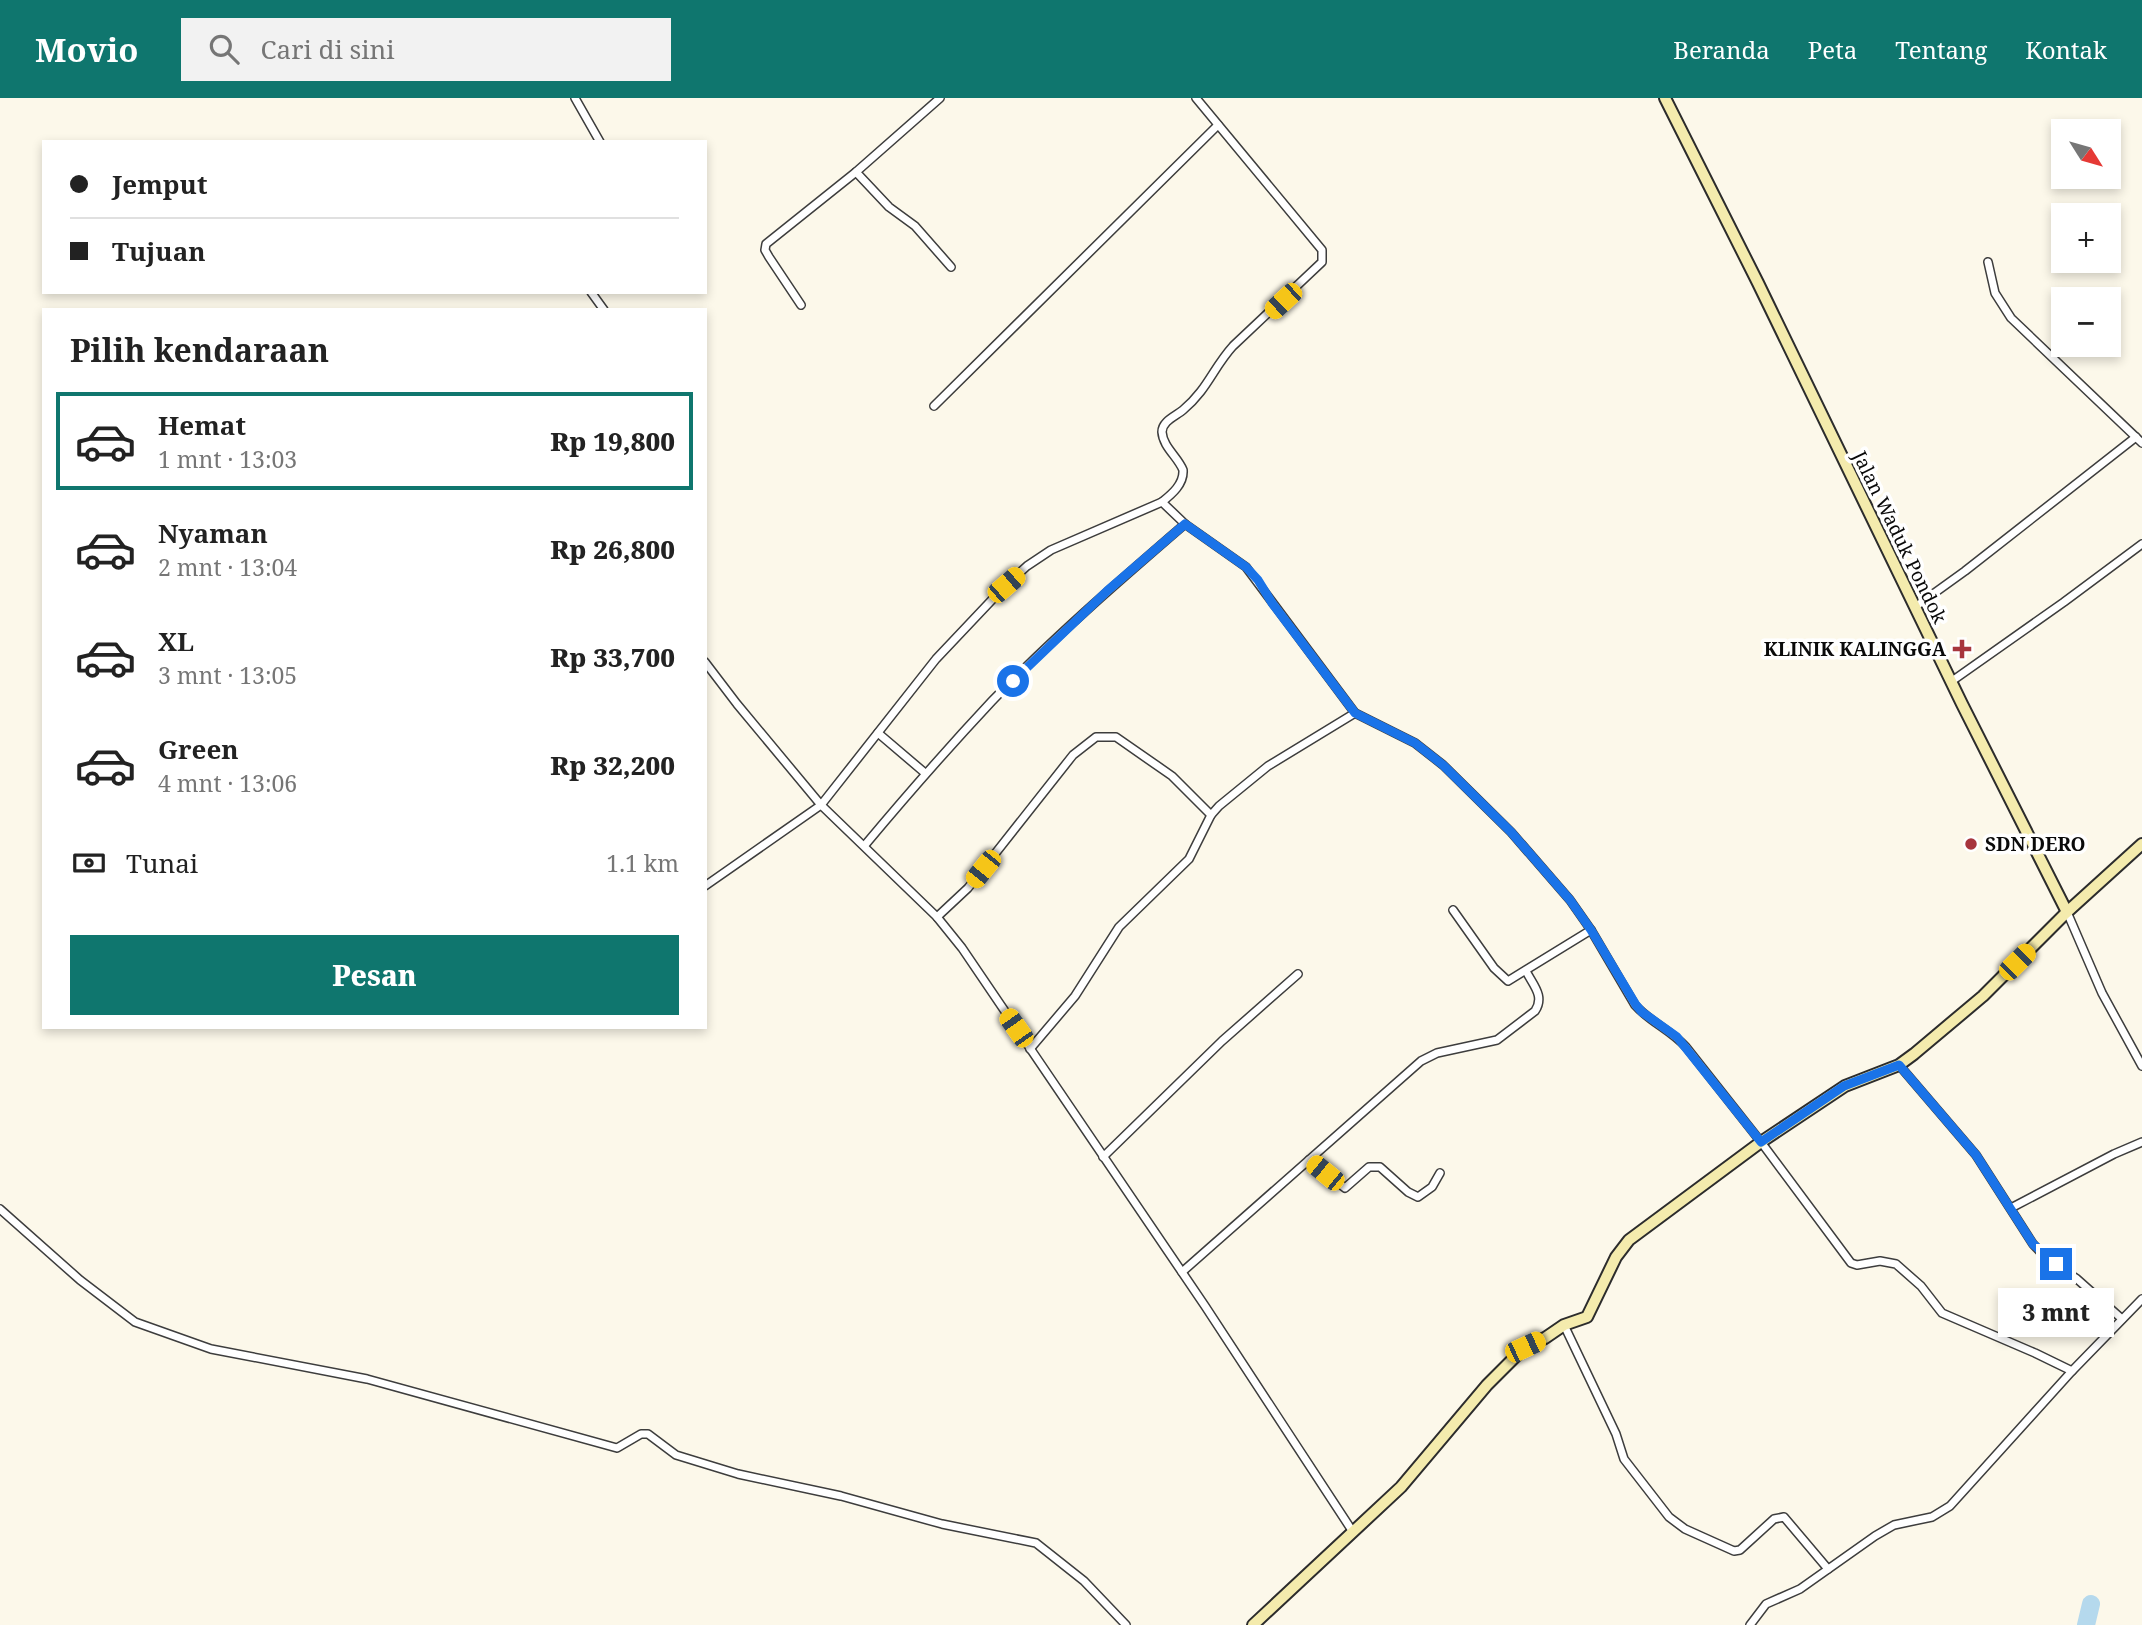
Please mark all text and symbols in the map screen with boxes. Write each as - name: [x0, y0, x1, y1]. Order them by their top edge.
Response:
- search box: [181, 18, 671, 81]
- text: Movio: [35, 27, 139, 72]
- icon: search: [205, 30, 243, 68]
- text: Cari di sini: [261, 31, 395, 67]
- text: Beranda: [1673, 33, 1770, 66]
- text: Peta: [1808, 33, 1857, 66]
- text: Tentang: [1895, 33, 1987, 66]
- text: Kontak: [2025, 33, 2107, 66]
- north arrow: [2051, 119, 2121, 189]
- map controls: [2051, 119, 2121, 357]
- text: Jemput: [112, 166, 207, 202]
- button: +: [2051, 203, 2121, 273]
- text: Tujuan: [112, 233, 206, 269]
- car: [1261, 279, 1306, 323]
- button: −: [2051, 287, 2121, 357]
- text: Pilih kendaraan: [70, 328, 329, 371]
- text: Hemat: [158, 407, 246, 443]
- icon: car: [74, 410, 137, 473]
- text: Rp 19,800: [550, 423, 675, 459]
- text: 1 mnt · 13:03: [158, 443, 297, 475]
- street label: Jalan Waduk Pondok: [1847, 446, 1953, 628]
- text: Nyaman: [158, 515, 268, 551]
- icon: car: [74, 518, 137, 581]
- text: Rp 26,800: [550, 531, 675, 567]
- text: 2 mnt · 13:04: [158, 551, 297, 583]
- car: [984, 563, 1029, 607]
- text: XL: [158, 623, 194, 659]
- icon: car: [74, 626, 137, 689]
- place label: KLINIK KALINGGA: [1764, 636, 1947, 662]
- text: Rp 33,700: [550, 639, 675, 675]
- marker: KLINIK KALINGGA: [1952, 639, 1972, 659]
- text: 3 mnt · 13:05: [158, 659, 297, 691]
- route start: [997, 665, 1029, 697]
- text: Green: [158, 731, 239, 767]
- icon: car: [74, 734, 137, 797]
- text: Rp 32,200: [550, 747, 675, 783]
- text: 4 mnt · 13:06: [158, 767, 297, 799]
- place label: SDN DERO: [1985, 831, 2086, 857]
- marker: SDN DERO: [1963, 836, 1979, 852]
- icon: cash: [70, 844, 108, 882]
- text: Tunai: [126, 845, 198, 881]
- car: [962, 846, 1005, 892]
- text: 1.1 km: [606, 847, 679, 879]
- button: Pesan: [70, 935, 679, 1015]
- car: [1995, 940, 2040, 984]
- car: [996, 1005, 1037, 1051]
- car: [1303, 1152, 1348, 1194]
- route end: [2040, 1248, 2072, 1280]
- callout: 3 mnt: [1998, 1288, 2114, 1338]
- text: 3 mnt: [2022, 1296, 2090, 1328]
- car: [1502, 1329, 1549, 1365]

